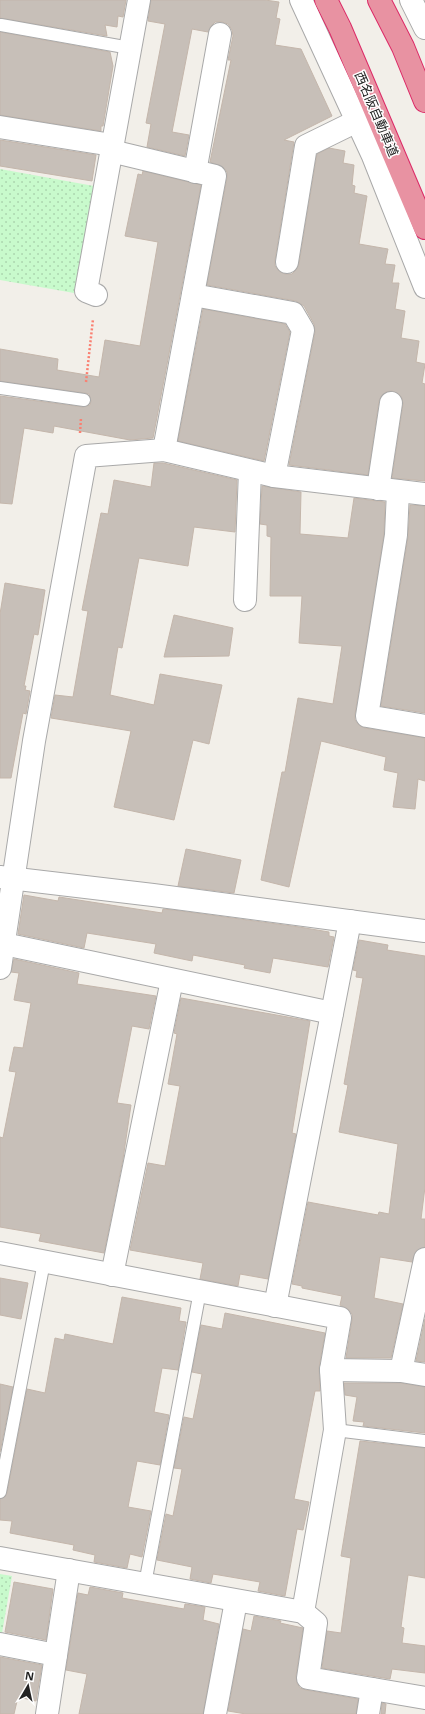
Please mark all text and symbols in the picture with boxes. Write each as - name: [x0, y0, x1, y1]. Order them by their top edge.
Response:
- street label: 西名阪自動車道: [351, 69, 403, 159]
- north arrow: [8, 1666, 48, 1706]
- text: N: [24, 1668, 35, 1684]

